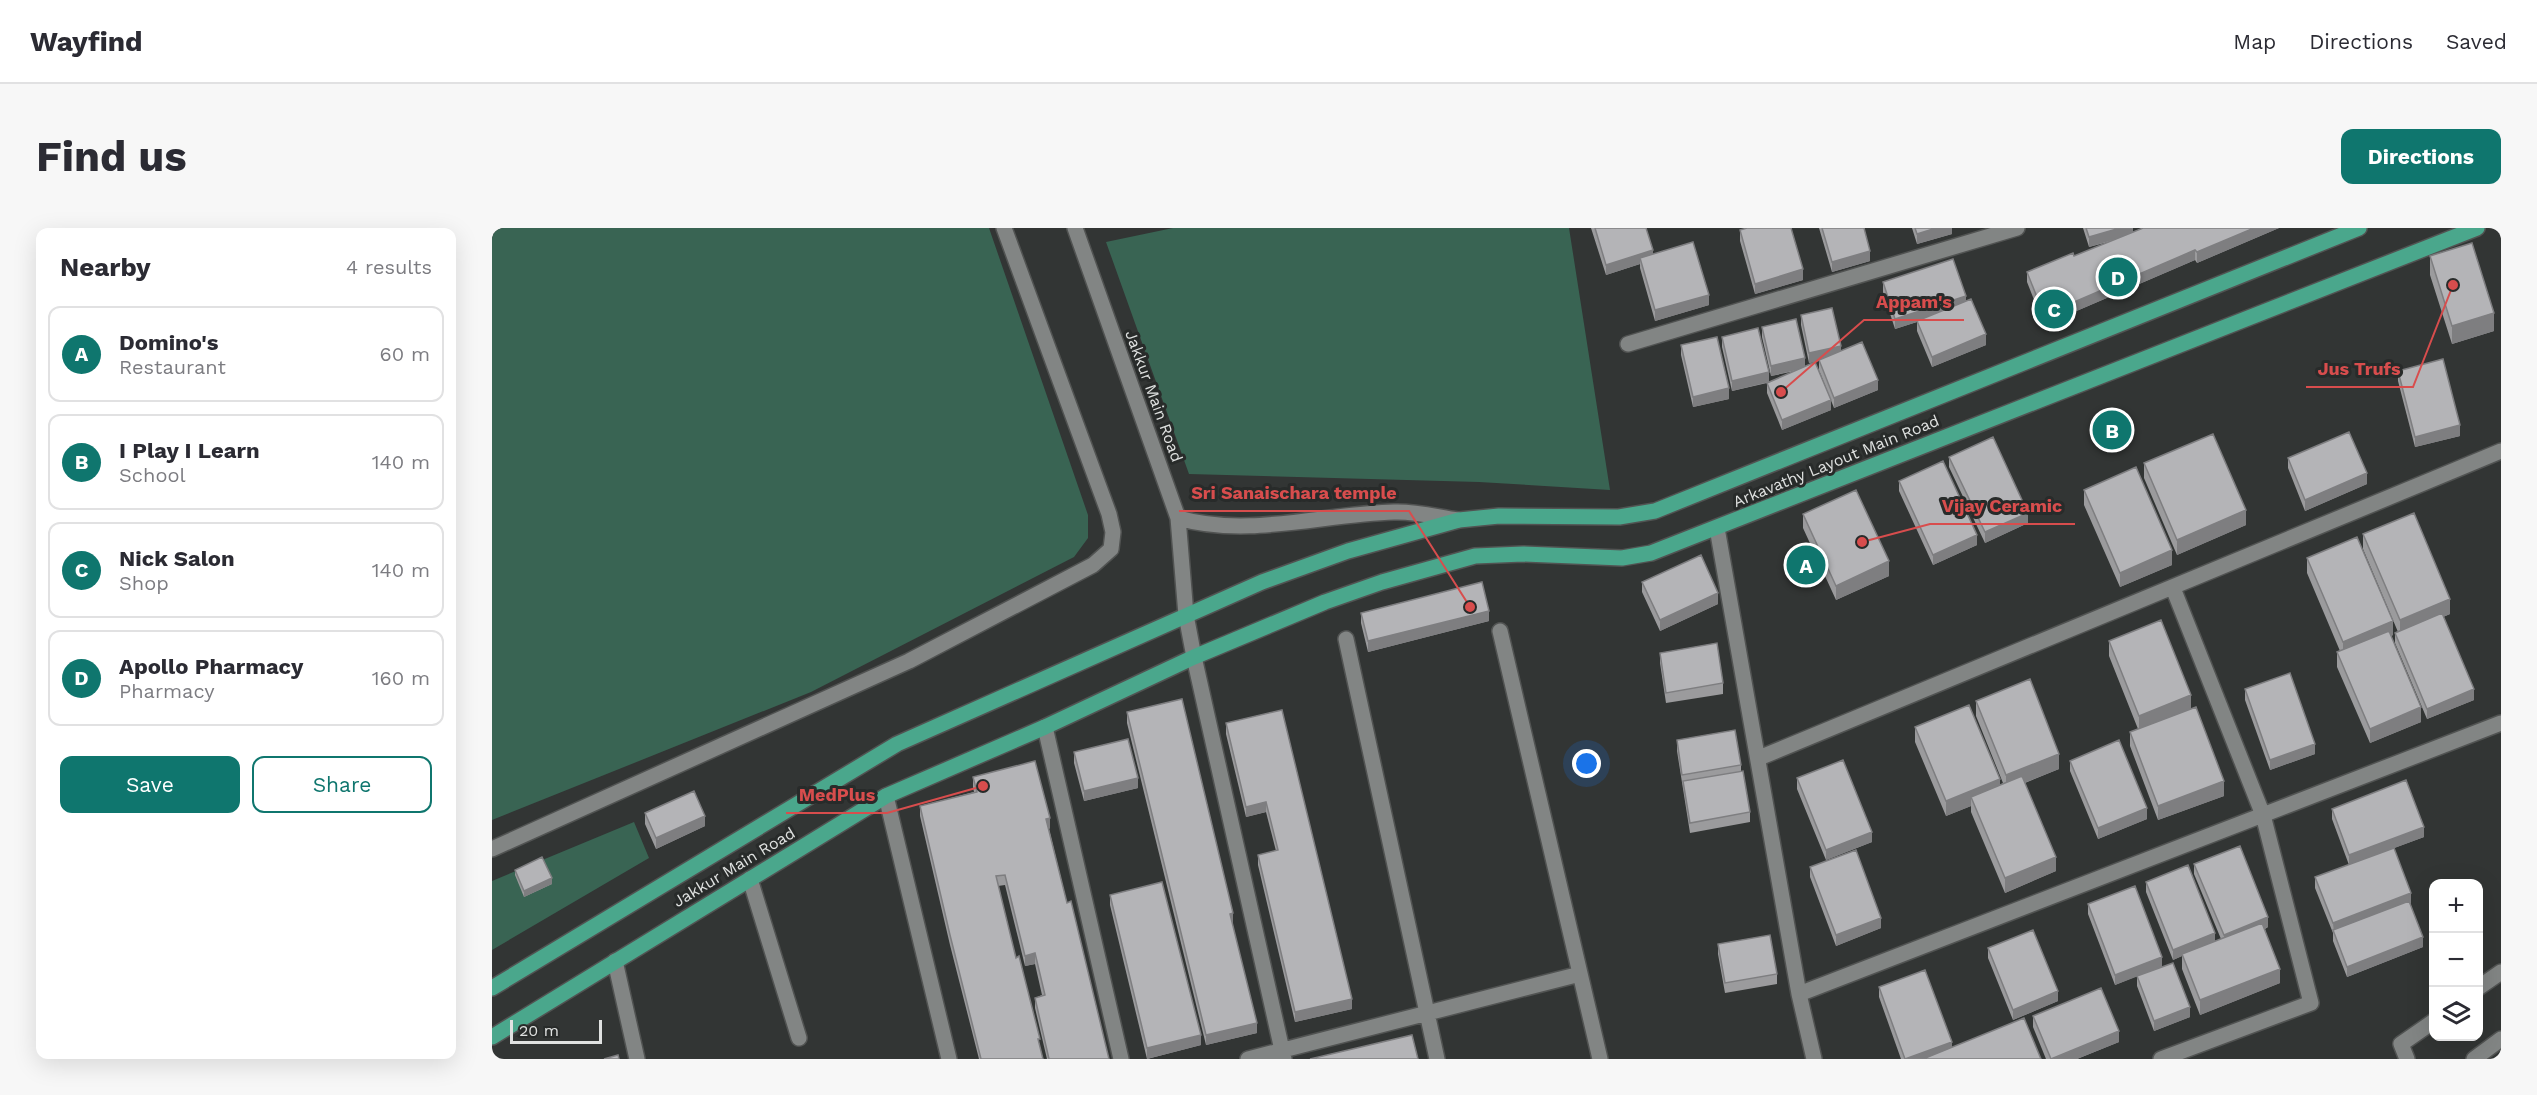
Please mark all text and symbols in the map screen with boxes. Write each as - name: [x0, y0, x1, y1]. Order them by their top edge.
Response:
- text: Wayfind: [30, 25, 143, 58]
- text: Map: [2233, 29, 2276, 54]
- text: Directions: [2309, 29, 2413, 54]
- text: Saved: [2446, 29, 2507, 54]
- button: Directions: [2341, 129, 2501, 184]
- text: Find us: [36, 132, 187, 181]
- text: Nearby: [60, 252, 151, 282]
- pin: D: [2098, 254, 2138, 300]
- text: 4 results: [346, 255, 432, 279]
- callout: Appam's: [1864, 284, 1964, 320]
- pin: C: [2034, 286, 2074, 332]
- text: Appam's: [1876, 291, 1952, 312]
- street label: Jakkur Main Road: [1121, 328, 1187, 464]
- text: Domino's: [119, 330, 218, 355]
- text: A: [75, 342, 88, 366]
- text: 60 m: [380, 342, 430, 366]
- callout: Jus Trufs: [2306, 351, 2413, 387]
- text: Restaurant: [119, 355, 226, 379]
- text: Jus Trufs: [2317, 358, 2401, 379]
- pin: B: [2092, 408, 2132, 452]
- street label: Arkavathy Layout Main Road: [1730, 411, 1942, 511]
- text: I Play I Learn: [119, 438, 260, 463]
- text: B: [75, 450, 88, 474]
- text: 140 m: [372, 450, 430, 474]
- text: School: [119, 463, 186, 487]
- callout: Sri Sanaischara temple: [1179, 475, 1409, 511]
- text: Sri Sanaischara temple: [1191, 482, 1397, 503]
- callout: Vijay Ceramic: [1930, 488, 2075, 524]
- text: Vijay Ceramic: [1942, 495, 2062, 516]
- pin: A: [1786, 542, 1826, 588]
- text: Nick Salon: [119, 546, 235, 571]
- text: C: [75, 558, 88, 582]
- text: 140 m: [372, 558, 430, 582]
- text: Shop: [119, 571, 169, 595]
- text: Apollo Pharmacy: [119, 654, 303, 679]
- text: D: [74, 666, 89, 690]
- text: 160 m: [372, 666, 430, 690]
- text: Pharmacy: [119, 679, 215, 703]
- your location: [1572, 749, 1601, 778]
- button: Save: [60, 756, 240, 813]
- button: Share: [252, 756, 432, 813]
- callout: MedPlus: [786, 777, 887, 813]
- text: MedPlus: [799, 784, 876, 805]
- street label: Jakkur Main Road: [670, 823, 798, 911]
- map controls: [2429, 879, 2483, 1041]
- button: +: [2429, 879, 2483, 933]
- button: −: [2429, 933, 2483, 987]
- button: layers: [2429, 987, 2483, 1041]
- scale bar: [510, 1017, 602, 1044]
- text: 20 m: [519, 1021, 559, 1040]

